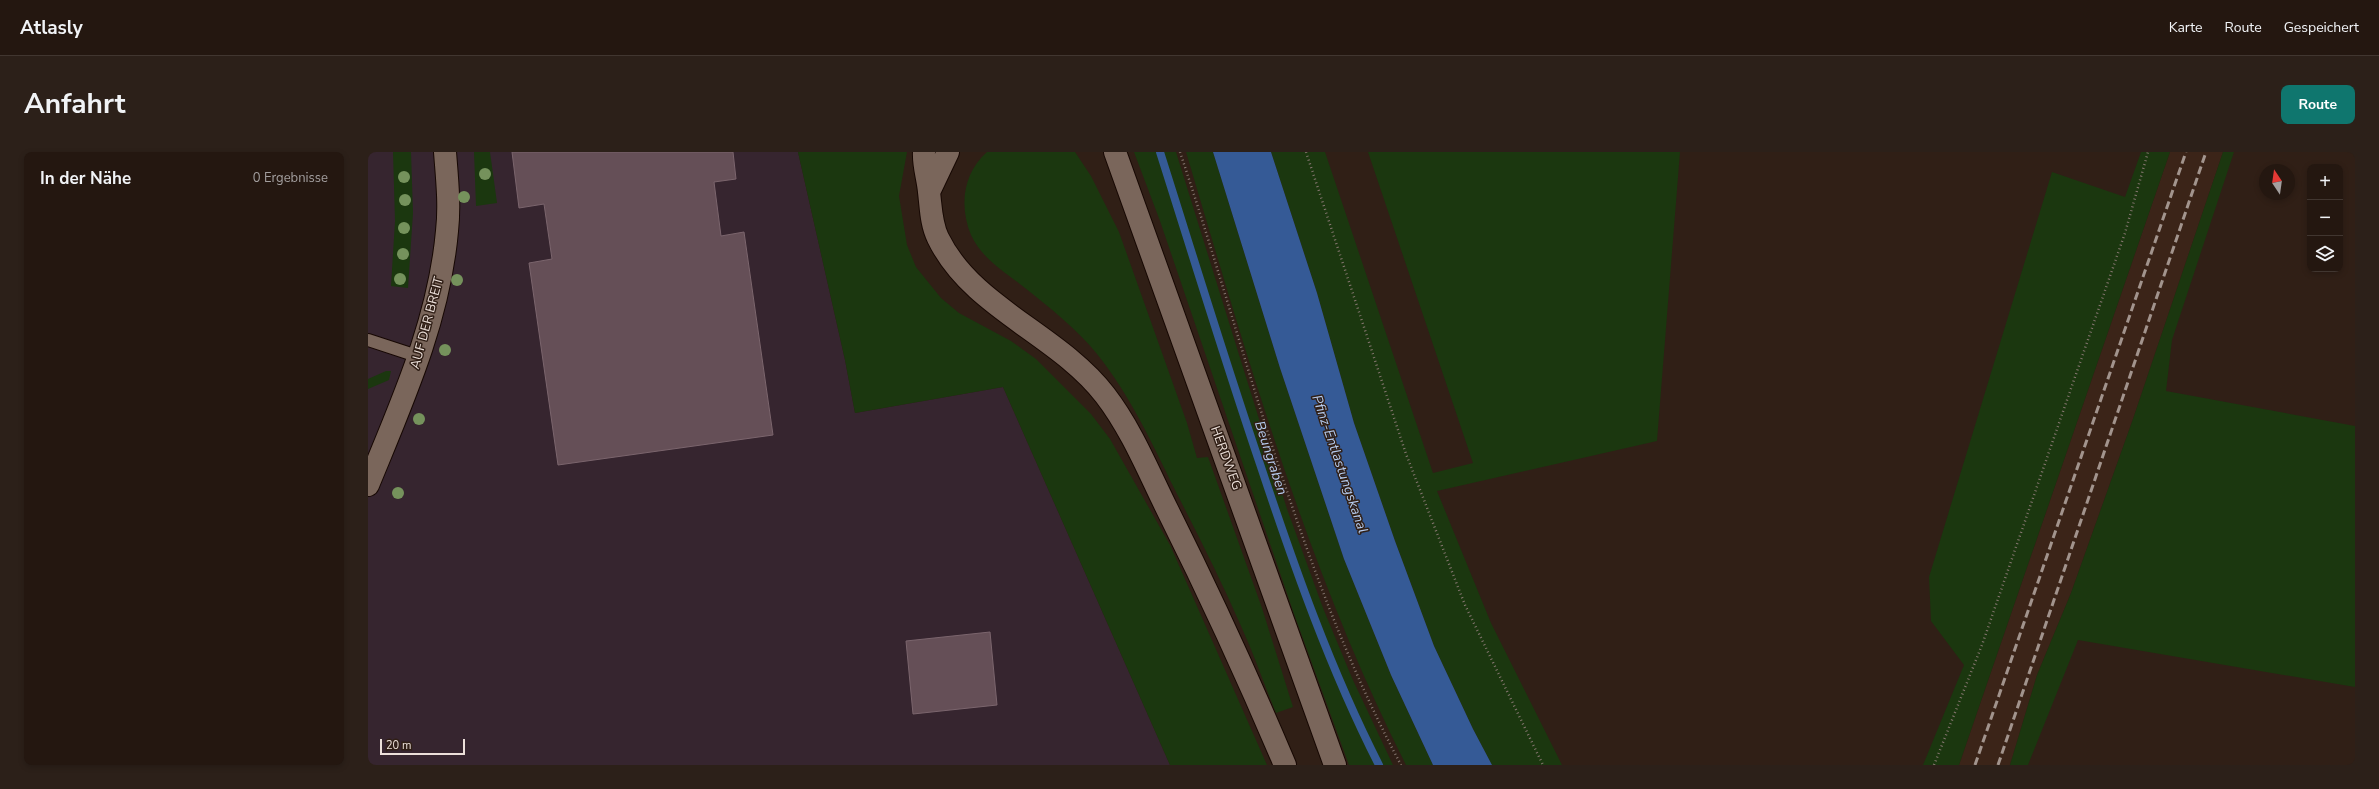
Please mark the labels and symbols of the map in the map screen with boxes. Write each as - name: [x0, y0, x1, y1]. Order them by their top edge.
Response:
- north arrow: [2259, 164, 2295, 200]
- street label: AUF DER BREIT: [406, 275, 448, 371]
- water label: Pfinz-Entlastungskanal: [1307, 392, 1373, 536]
- water label: Beungraben: [1250, 419, 1292, 498]
- street label: HERDWEG: [1206, 423, 1246, 493]
- scale bar: [380, 737, 465, 756]

